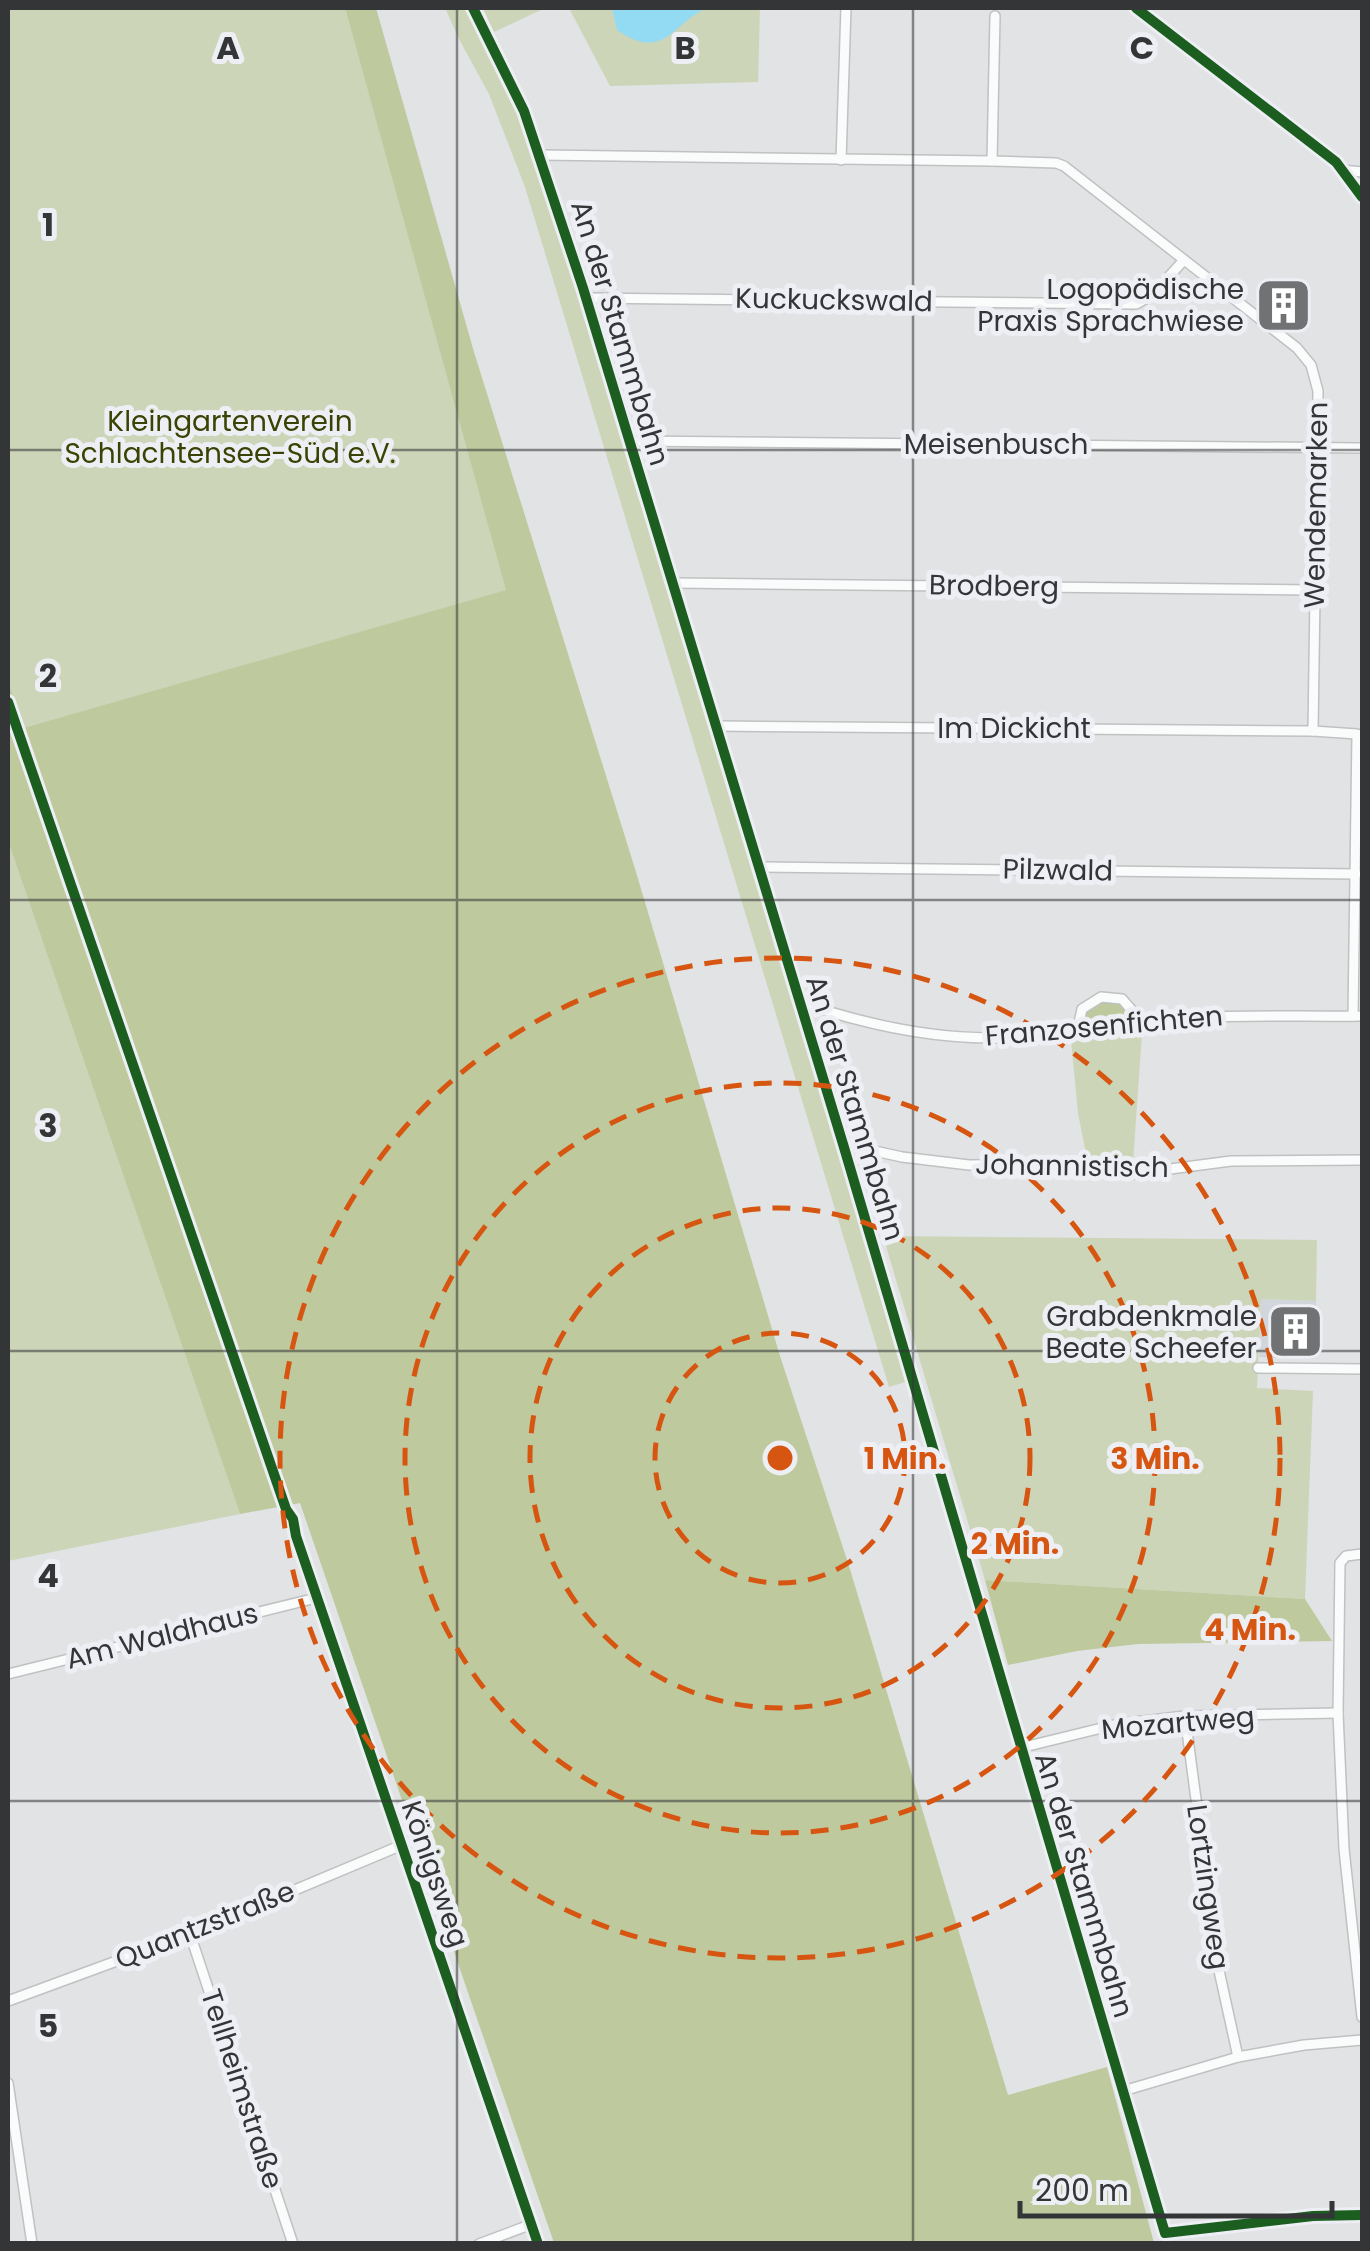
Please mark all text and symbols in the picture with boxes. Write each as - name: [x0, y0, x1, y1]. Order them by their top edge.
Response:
- text: A: [216, 25, 240, 70]
- text: B: [674, 25, 696, 70]
- text: C: [1130, 25, 1154, 70]
- street label: An der Stammbahn: [561, 196, 679, 470]
- text: 1: [42, 202, 54, 247]
- place label: Logopädische Praxis Sprachwiese: [977, 270, 1244, 341]
- building icon: Logopädische Praxis Sprachwiese: [1253, 275, 1313, 335]
- street label: Kuckuckswald: [735, 279, 933, 321]
- street label: Wendemarken: [1295, 401, 1337, 609]
- park label: Kleingartenverein Schlachtensee-Süd e.V.: [64, 402, 396, 473]
- street label: Meisenbusch: [904, 425, 1088, 464]
- street label: Brodberg: [929, 565, 1059, 607]
- text: 2: [39, 653, 57, 698]
- street label: Im Dickicht: [937, 709, 1091, 748]
- street label: Pilzwald: [1002, 850, 1114, 890]
- street label: An der Stammbahn: [796, 971, 914, 1245]
- street label: Franzosenfichten: [984, 996, 1224, 1056]
- text: 3: [38, 1103, 58, 1148]
- street label: Johannistisch: [975, 1145, 1169, 1187]
- place label: Grabdenkmale Beate Scheefer: [1045, 1297, 1257, 1368]
- building icon: Grabdenkmale Beate Scheefer: [1266, 1302, 1326, 1362]
- text: 1 Min.: [864, 1437, 946, 1480]
- text: 3 Min.: [1110, 1437, 1200, 1480]
- centre of rings: [762, 1440, 798, 1476]
- text: 2 Min.: [971, 1522, 1059, 1565]
- text: 4: [37, 1553, 59, 1598]
- street label: Am Waldhaus: [62, 1593, 262, 1679]
- text: 4 Min.: [1204, 1608, 1296, 1651]
- street label: Mozartweg: [1100, 1697, 1256, 1749]
- street label: An der Stammbahn: [1025, 1748, 1143, 2022]
- street label: Königsweg: [392, 1796, 478, 1952]
- street label: Lortzingweg: [1177, 1802, 1239, 1972]
- street label: Quantzstraße: [109, 1871, 301, 1979]
- street label: Tellheimstraße: [191, 1984, 293, 2194]
- text: 5: [38, 2003, 58, 2048]
- scale bar: [1020, 2156, 1332, 2218]
- text: 200 m: [1035, 2169, 1129, 2212]

